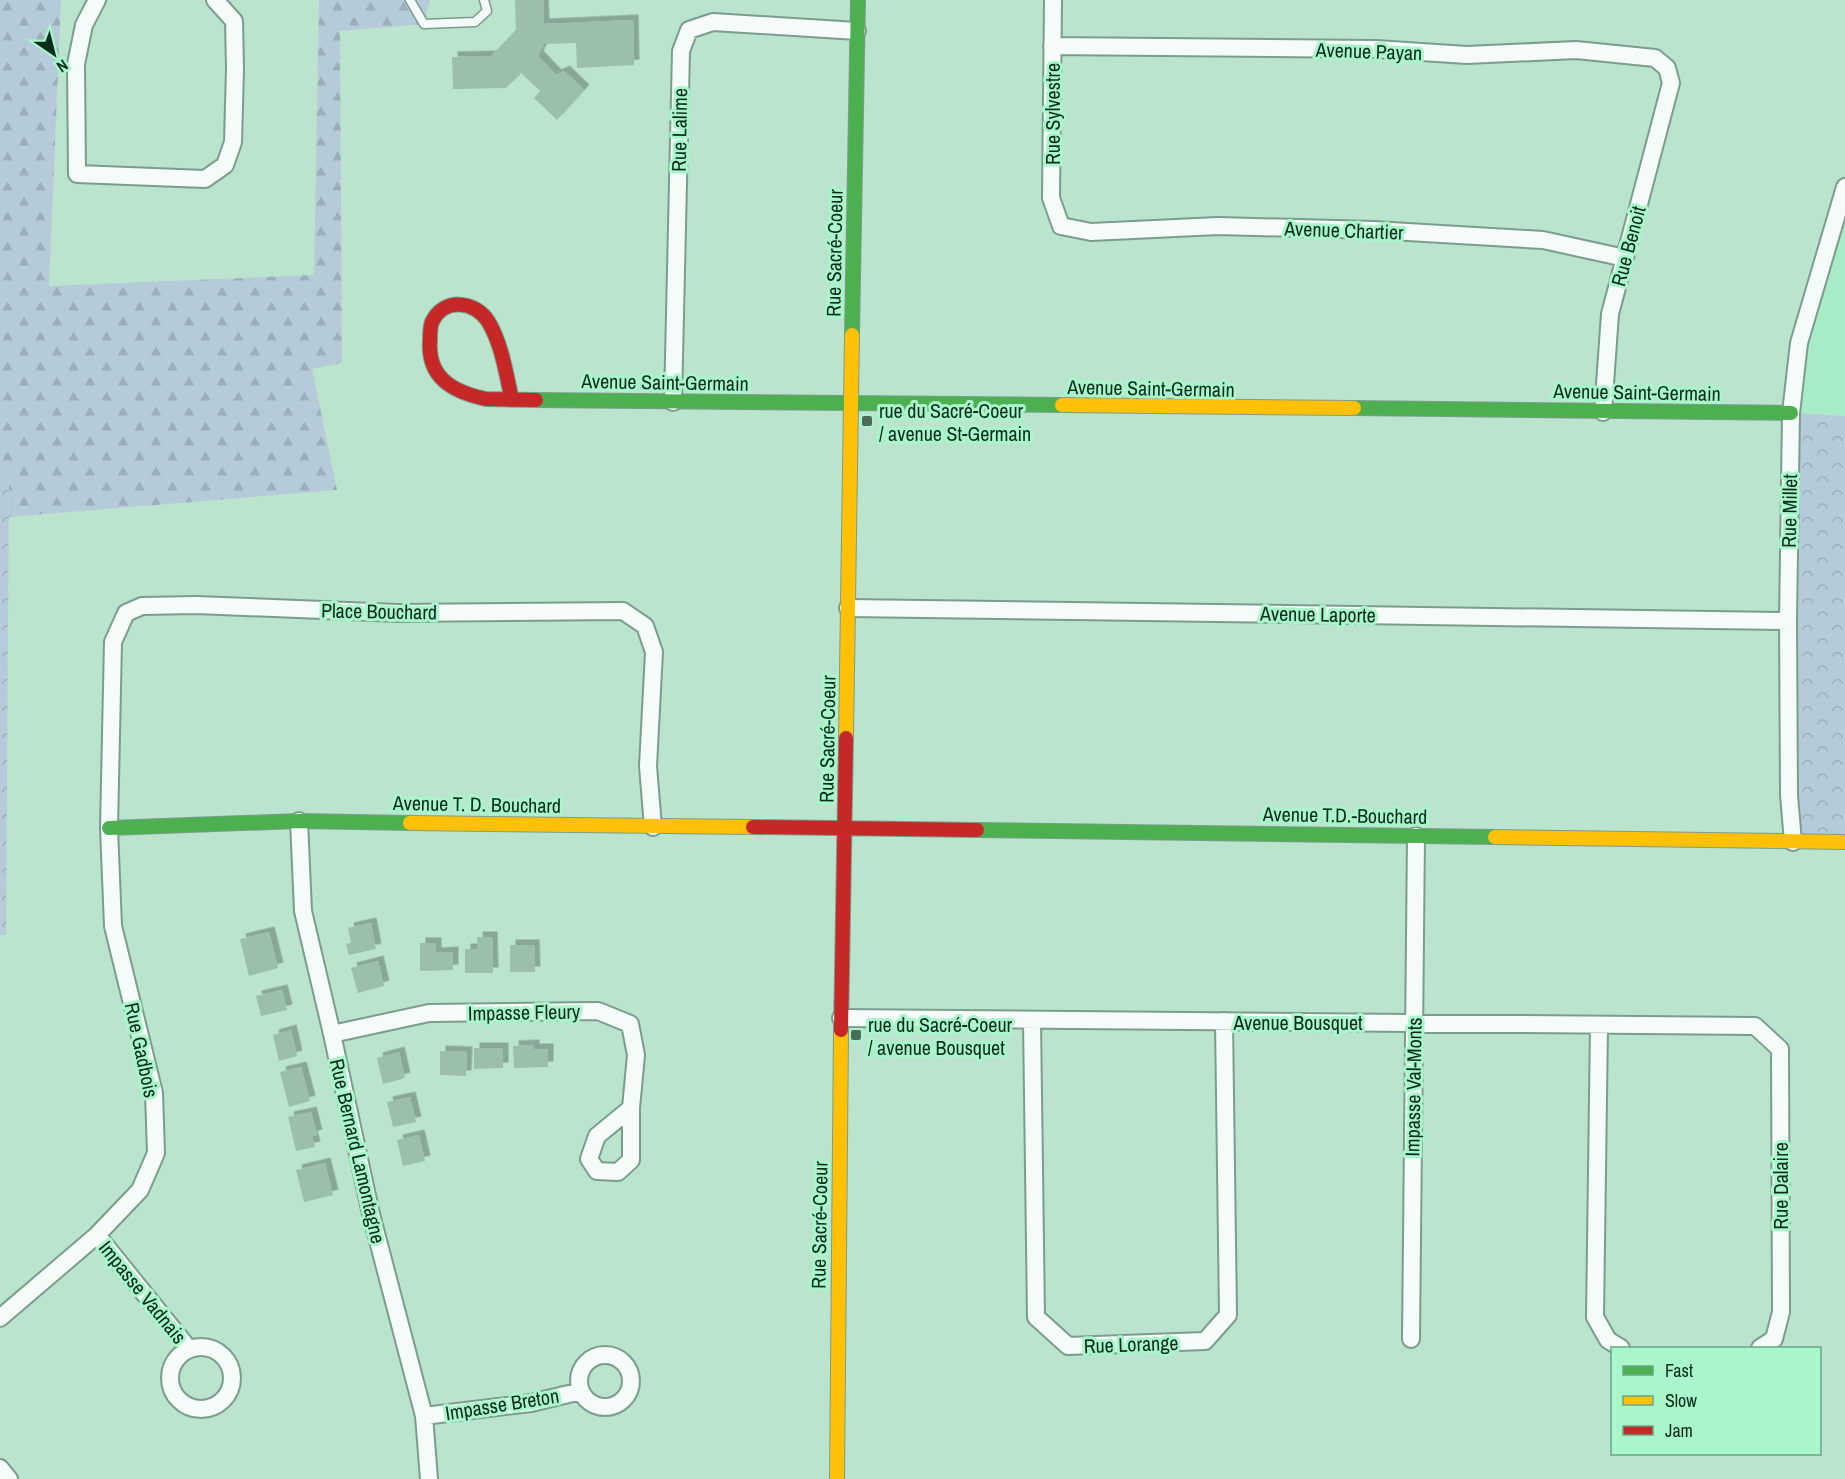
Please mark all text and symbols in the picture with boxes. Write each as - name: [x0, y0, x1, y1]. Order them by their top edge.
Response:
- north arrow: [24, 24, 84, 84]
- street label: Avenue Payan: [1314, 36, 1423, 66]
- text: N: [52, 55, 73, 78]
- street label: Rue Sylvestre: [1039, 63, 1066, 165]
- street label: Rue Lalime: [665, 88, 693, 172]
- street label: Rue Sacré-Coeur: [819, 188, 849, 317]
- street label: Rue Benoit: [1604, 202, 1652, 289]
- street label: Avenue Chartier: [1283, 214, 1405, 246]
- street label: Avenue Saint-Germain: [580, 367, 749, 397]
- street label: Avenue Saint-Germain: [1066, 373, 1235, 403]
- street label: Avenue Saint-Germain: [1552, 377, 1721, 407]
- place label: rue du Sacré-Coeur / avenue St-Germain: [879, 397, 1031, 447]
- marker: rue du Sacré-Coeur / avenue St-Germain: [860, 414, 874, 428]
- street label: Rue Millet: [1775, 473, 1803, 548]
- street label: Place Bouchard: [321, 596, 437, 626]
- street label: Avenue Laporte: [1259, 599, 1376, 629]
- street label: Rue Sacré-Coeur: [812, 674, 842, 803]
- street label: Avenue T. D. Bouchard: [392, 789, 561, 819]
- street label: Avenue T.D.-Bouchard: [1262, 800, 1427, 830]
- street label: Impasse Fleury: [468, 998, 581, 1026]
- street label: Rue Gadbois: [119, 1000, 165, 1100]
- street label: Avenue Bousquet: [1232, 1009, 1363, 1036]
- place label: rue du Sacré-Coeur / avenue Bousquet: [868, 1011, 1013, 1061]
- street label: Impasse Val-Monts: [1398, 1017, 1428, 1157]
- marker: rue du Sacré-Coeur / avenue Bousquet: [849, 1028, 863, 1042]
- street label: Rue Bernard Lamontagne: [324, 1056, 392, 1246]
- street label: Rue Dalaire: [1767, 1142, 1794, 1230]
- street label: Rue Sacré-Coeur: [804, 1160, 834, 1289]
- street label: Impasse Vadnais: [93, 1235, 193, 1349]
- street label: Rue Lorange: [1083, 1329, 1179, 1359]
- legend: [1611, 1347, 1821, 1455]
- text: Fast: [1665, 1358, 1693, 1383]
- street label: Impasse Breton: [443, 1382, 561, 1426]
- text: Slow: [1665, 1388, 1697, 1413]
- text: Jam: [1665, 1418, 1693, 1443]

